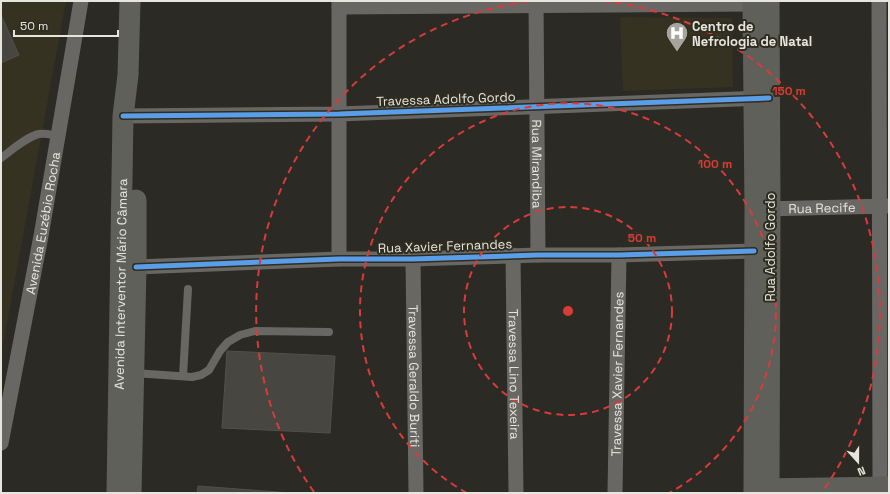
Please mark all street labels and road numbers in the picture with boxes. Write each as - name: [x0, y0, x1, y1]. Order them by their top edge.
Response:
- street label: Travessa Adolfo Gordo: [376, 88, 516, 110]
- street label: Rua Mirandiba: [528, 119, 546, 209]
- street label: Avenida Euzébio Rocha: [21, 150, 64, 296]
- street label: Avenida Interventor Mário Câmara: [110, 178, 131, 390]
- street label: Rua Adolfo Gordo: [762, 192, 779, 302]
- street label: Rua Recife: [788, 198, 856, 217]
- street label: Rua Xavier Fernandes: [378, 235, 513, 257]
- street label: Travessa Xavier Fernandes: [607, 291, 627, 457]
- street label: Travessa Geraldo Buriti: [405, 305, 424, 447]
- street label: Travessa Lino Texeira: [505, 308, 524, 440]

